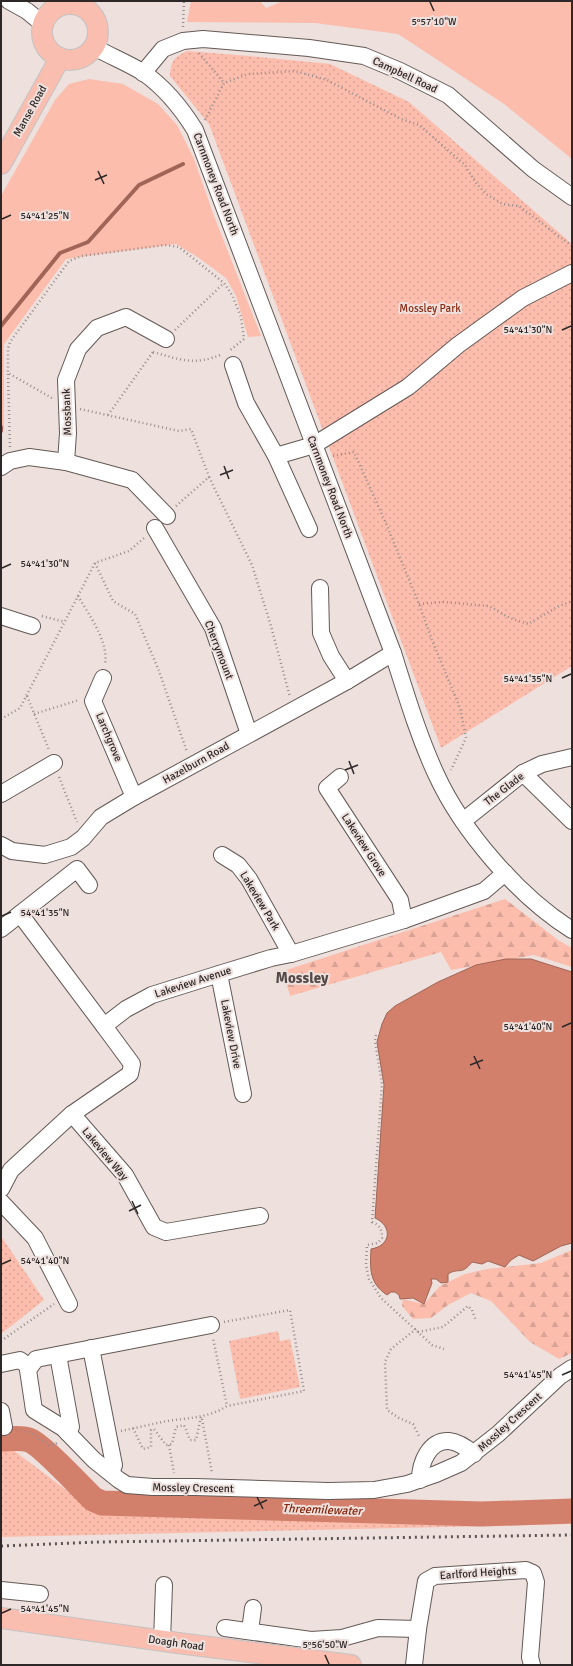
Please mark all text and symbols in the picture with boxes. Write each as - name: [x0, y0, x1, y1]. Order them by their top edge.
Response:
- text: 5°57'10"W: [411, 16, 457, 28]
- street label: Campbell Road: [370, 54, 440, 96]
- street label: Manse Road: [11, 83, 50, 139]
- street label: Carnmoney Road North: [190, 131, 242, 237]
- text: 54°41'25"N: [21, 210, 69, 222]
- park label: Mossley Park: [399, 302, 461, 315]
- text: 54°41'30"N: [504, 324, 552, 336]
- street label: Mossbank: [60, 388, 74, 436]
- street label: Carnmoney Road North: [304, 434, 356, 540]
- text: 54°41'30"N: [21, 558, 69, 570]
- street label: Cherrymount: [202, 619, 236, 681]
- text: 54°41'35"N: [504, 673, 552, 685]
- street label: Larchgrove: [93, 711, 125, 763]
- street label: Hazelburn Road: [160, 739, 232, 787]
- street label: The Glade: [482, 770, 526, 808]
- street label: Lakeview Grove: [339, 811, 389, 879]
- street label: Lakeview Park: [237, 869, 283, 933]
- text: 54°41'35"N: [21, 907, 69, 919]
- street label: Lakeview Avenue: [153, 963, 233, 1001]
- district label: Mossley: [276, 969, 329, 987]
- street label: Lakeview Drive: [218, 998, 244, 1070]
- text: 54°41'40"N: [504, 1021, 552, 1033]
- street label: Lakeview Way: [79, 1125, 131, 1184]
- text: 54°41'40"N: [21, 1255, 69, 1267]
- text: 54°41'45"N: [504, 1369, 552, 1381]
- street label: Mossley Crescent: [475, 1390, 545, 1454]
- street label: Mossley Crescent: [152, 1481, 234, 1495]
- water label: Threemilewater: [282, 1501, 364, 1519]
- street label: Earlford Heights: [439, 1564, 517, 1582]
- text: 54°41'45"N: [21, 1603, 69, 1615]
- street label: Doagh Road: [147, 1633, 205, 1653]
- text: 5°56'50"W: [302, 1639, 348, 1651]

